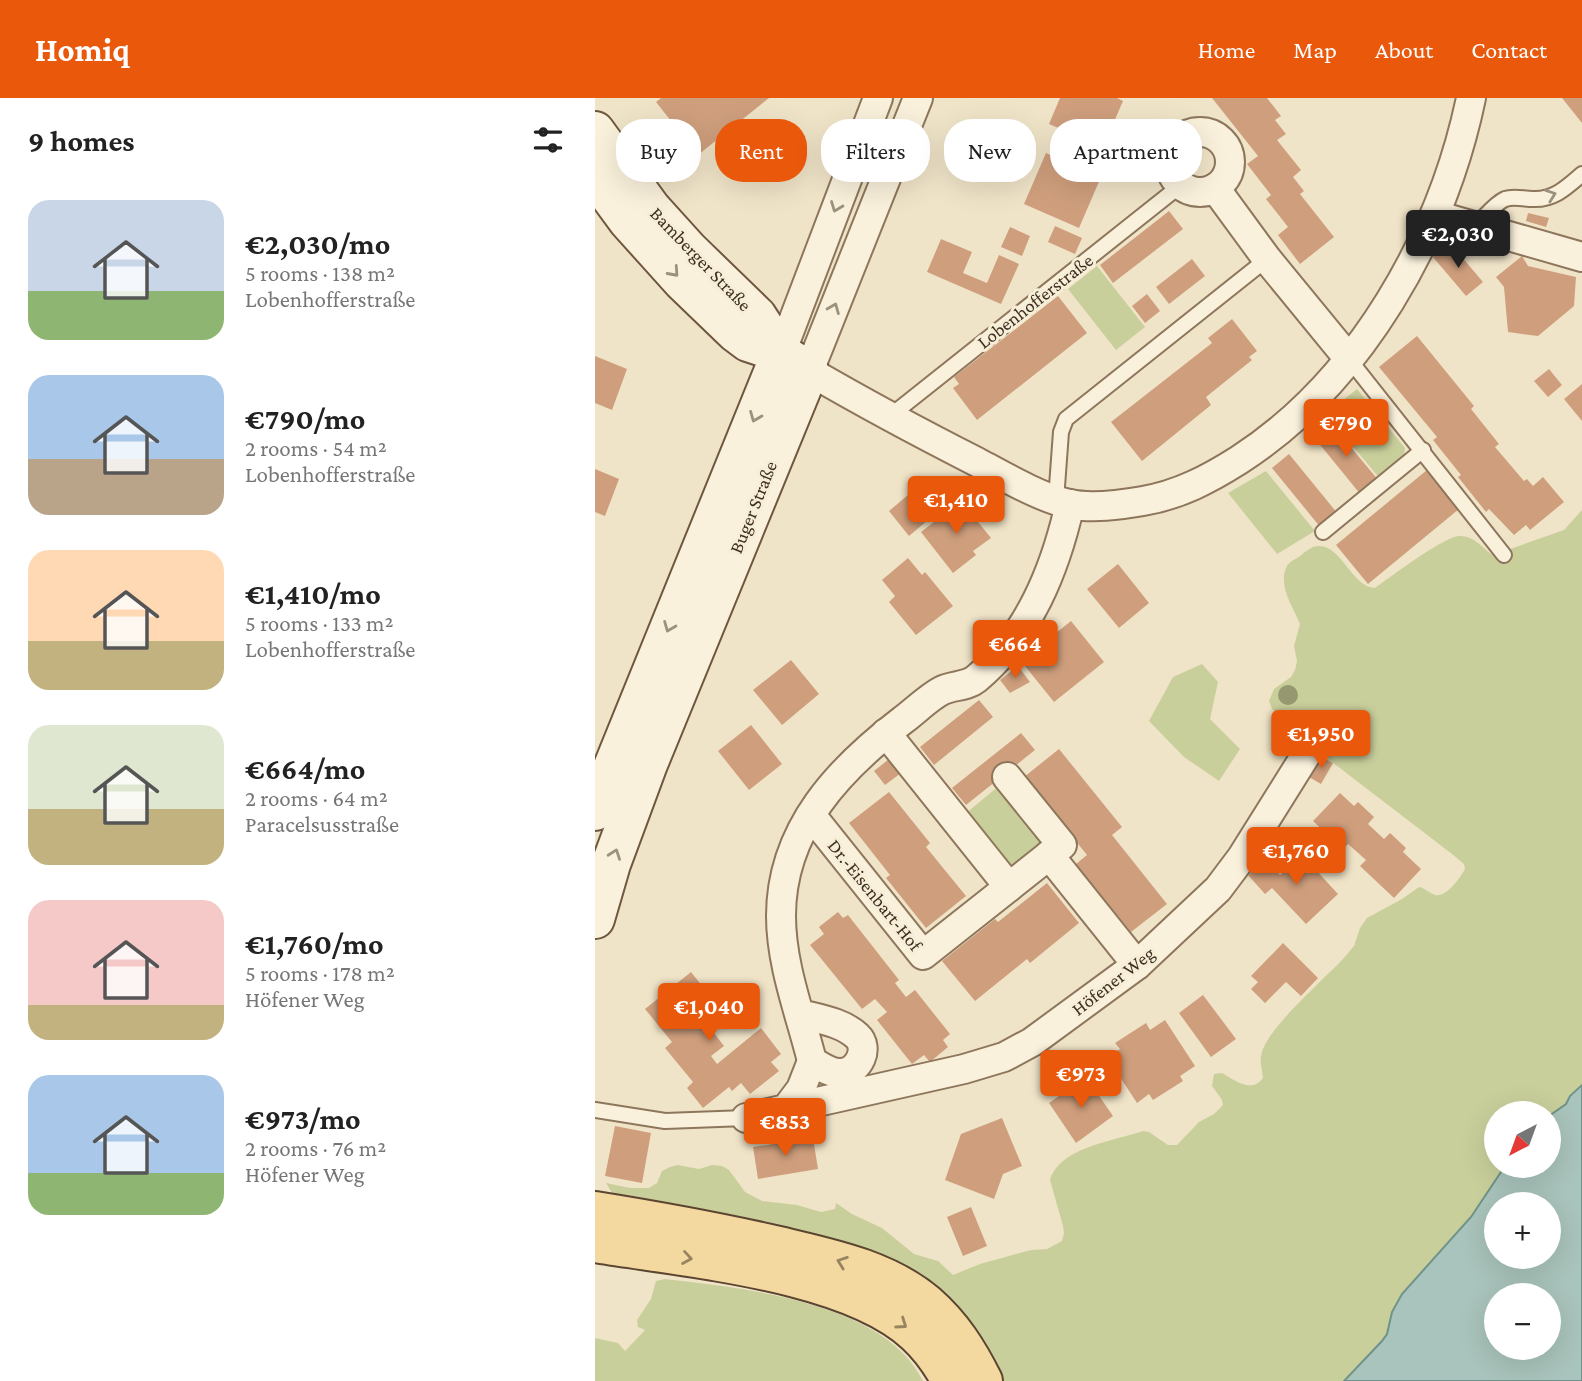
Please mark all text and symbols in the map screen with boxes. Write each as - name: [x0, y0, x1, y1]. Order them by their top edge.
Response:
- text: Homiq: [35, 31, 130, 68]
- text: Home: [1198, 36, 1255, 63]
- text: Map: [1293, 36, 1337, 63]
- text: About: [1375, 36, 1433, 63]
- text: Contact: [1471, 36, 1547, 63]
- chip: Buy: [616, 119, 701, 182]
- chip: Rent: [715, 119, 807, 182]
- chip: Filters: [821, 119, 930, 182]
- chip: New: [944, 119, 1036, 182]
- chip: Apartment: [1050, 119, 1202, 182]
- icon: filters: [529, 121, 567, 159]
- text: 9 homes: [28, 124, 135, 157]
- one-way arrow: [1544, 189, 1556, 203]
- one-way arrow: [831, 201, 845, 213]
- street label: Bamberger Straße: [646, 203, 756, 315]
- pin: €2,030: [1401, 211, 1515, 270]
- text: €2,030: [1422, 220, 1494, 246]
- text: €2,030/mo: [245, 227, 390, 260]
- icon: home: [84, 228, 168, 312]
- street label: Lobenhofferstraße: [973, 249, 1097, 353]
- text: 5 rooms · 138 m²: [245, 260, 395, 286]
- one-way arrow: [666, 264, 678, 277]
- text: Lobenhofferstraße: [245, 286, 415, 312]
- one-way arrow: [826, 303, 840, 315]
- pin: €790: [1305, 400, 1387, 459]
- text: €790/mo: [245, 402, 365, 435]
- icon: home: [84, 403, 168, 487]
- one-way arrow: [749, 409, 763, 422]
- text: €790: [1320, 409, 1372, 435]
- text: 2 rooms · 54 m²: [245, 435, 387, 461]
- street label: Buger Straße: [725, 458, 781, 556]
- text: Lobenhofferstraße: [245, 461, 415, 487]
- pin: €1,410: [899, 476, 1013, 536]
- text: €1,410: [924, 486, 988, 512]
- text: €1,410/mo: [245, 577, 381, 610]
- icon: home: [84, 578, 168, 662]
- text: 5 rooms · 133 m²: [245, 610, 393, 636]
- pin: €664: [974, 620, 1056, 680]
- one-way arrow: [664, 621, 678, 633]
- text: €664: [989, 630, 1041, 656]
- text: Lobenhofferstraße: [245, 636, 415, 662]
- pin: €1,950: [1264, 710, 1378, 770]
- text: €1,950: [1287, 720, 1355, 746]
- text: €664/mo: [245, 752, 365, 785]
- icon: home: [84, 753, 168, 837]
- text: 2 rooms · 64 m²: [245, 785, 388, 811]
- text: Paracelsusstraße: [245, 811, 399, 837]
- pin: €1,760: [1239, 828, 1353, 887]
- street label: Dr.-Eisenbart-Hof: [824, 835, 927, 956]
- text: €1,760: [1263, 837, 1329, 863]
- one-way arrow: [607, 848, 621, 860]
- text: €1,760/mo: [245, 927, 384, 960]
- icon: home: [84, 928, 168, 1012]
- street label: Höfener Weg: [1068, 942, 1158, 1020]
- text: 5 rooms · 178 m²: [245, 960, 395, 986]
- pin: €1,040: [652, 984, 766, 1043]
- text: Höfener Weg: [245, 986, 365, 1012]
- text: €1,040: [674, 993, 744, 1019]
- pin: €973: [1040, 1051, 1122, 1110]
- text: €973: [1056, 1060, 1106, 1086]
- pin: €853: [744, 1098, 826, 1158]
- north arrow: [1484, 1101, 1561, 1178]
- map controls: [1484, 1101, 1561, 1360]
- text: €973/mo: [245, 1102, 361, 1135]
- icon: home: [84, 1103, 168, 1187]
- text: €853: [760, 1108, 810, 1134]
- text: 2 rooms · 76 m²: [245, 1135, 386, 1161]
- text: Höfener Weg: [245, 1161, 365, 1187]
- button: +: [1484, 1192, 1561, 1269]
- one-way arrow: [681, 1250, 692, 1265]
- one-way arrow: [837, 1256, 849, 1270]
- button: −: [1484, 1283, 1561, 1360]
- one-way arrow: [894, 1316, 907, 1328]

